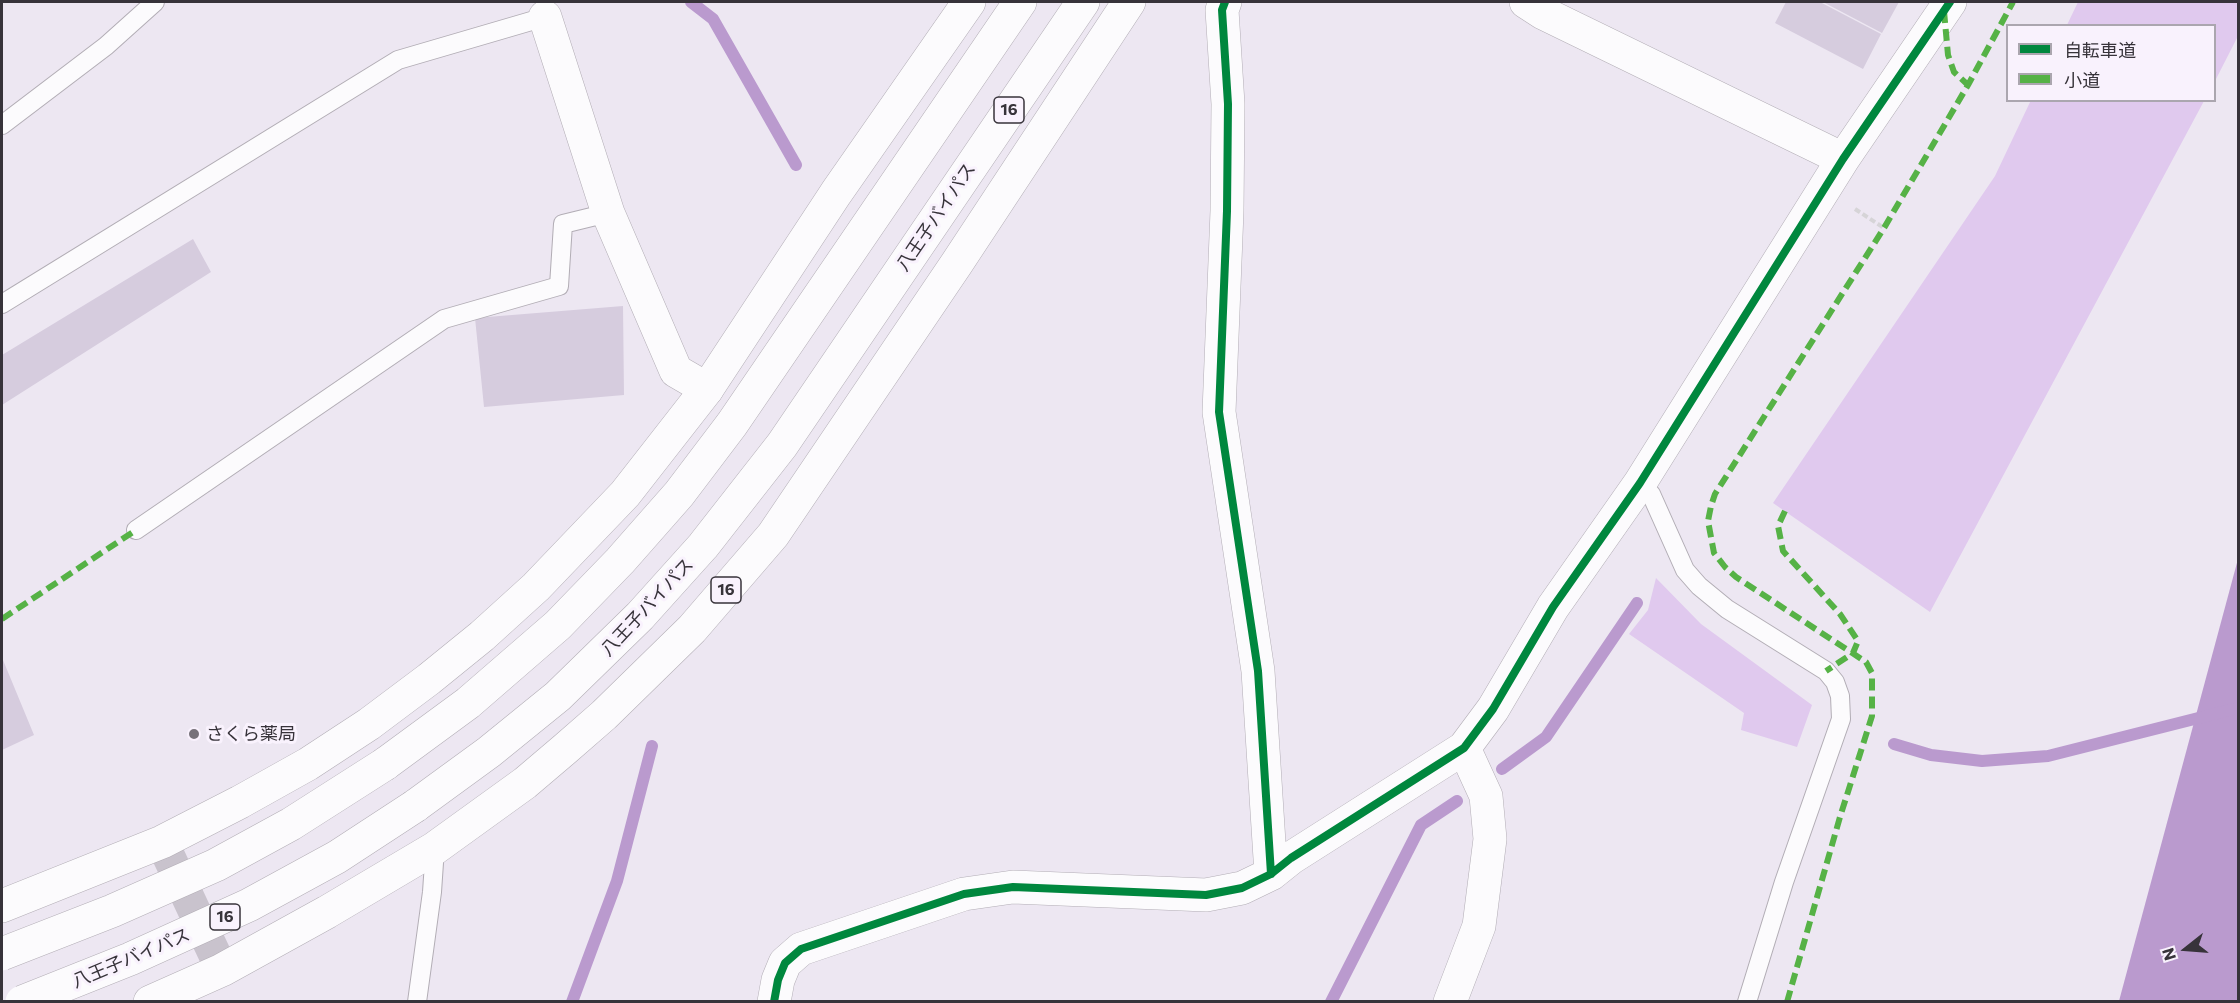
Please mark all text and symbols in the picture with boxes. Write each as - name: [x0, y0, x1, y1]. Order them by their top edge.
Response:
- legend: [2006, 24, 2216, 102]
- text: 自転車道: [2064, 39, 2136, 61]
- text: 小道: [2064, 69, 2100, 91]
- road number: 16: [994, 97, 1024, 123]
- street label: 八王子バイパス: [892, 159, 980, 275]
- street label: 八王子バイパス: [596, 554, 698, 660]
- road number: 16: [711, 577, 741, 603]
- place label: さくら薬局: [206, 723, 296, 745]
- marker: さくら薬局: [187, 727, 201, 741]
- road number: 16: [210, 904, 240, 930]
- north arrow: [2156, 919, 2216, 979]
- street label: 八王子バイパス: [69, 923, 193, 993]
- text: N: [2157, 946, 2179, 963]

